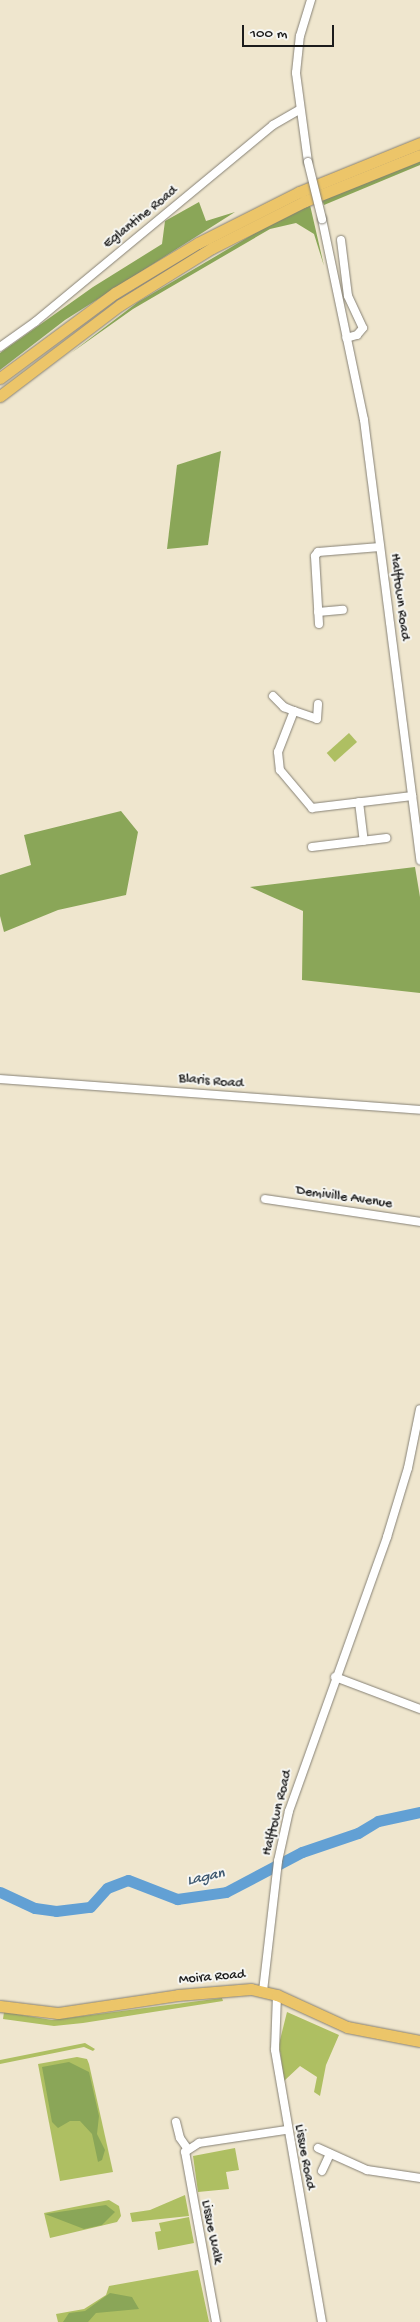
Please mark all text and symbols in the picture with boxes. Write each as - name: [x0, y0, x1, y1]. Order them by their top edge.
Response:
- scale bar: [245, 15, 338, 47]
- text: 100 m: [250, 25, 287, 43]
- street label: Eglantine Road: [100, 183, 182, 253]
- street label: Halftown Road: [385, 553, 413, 641]
- street label: Blaris Road: [178, 1071, 244, 1093]
- street label: Demiville Avenue: [295, 1183, 393, 1213]
- street label: Halftown Road: [259, 1769, 297, 1857]
- water label: Lagan: [186, 1865, 226, 1891]
- street label: Moira Road: [178, 1967, 246, 1989]
- street label: Lissue Road: [290, 2123, 318, 2191]
- street label: Lissue Walk: [197, 2199, 225, 2265]

